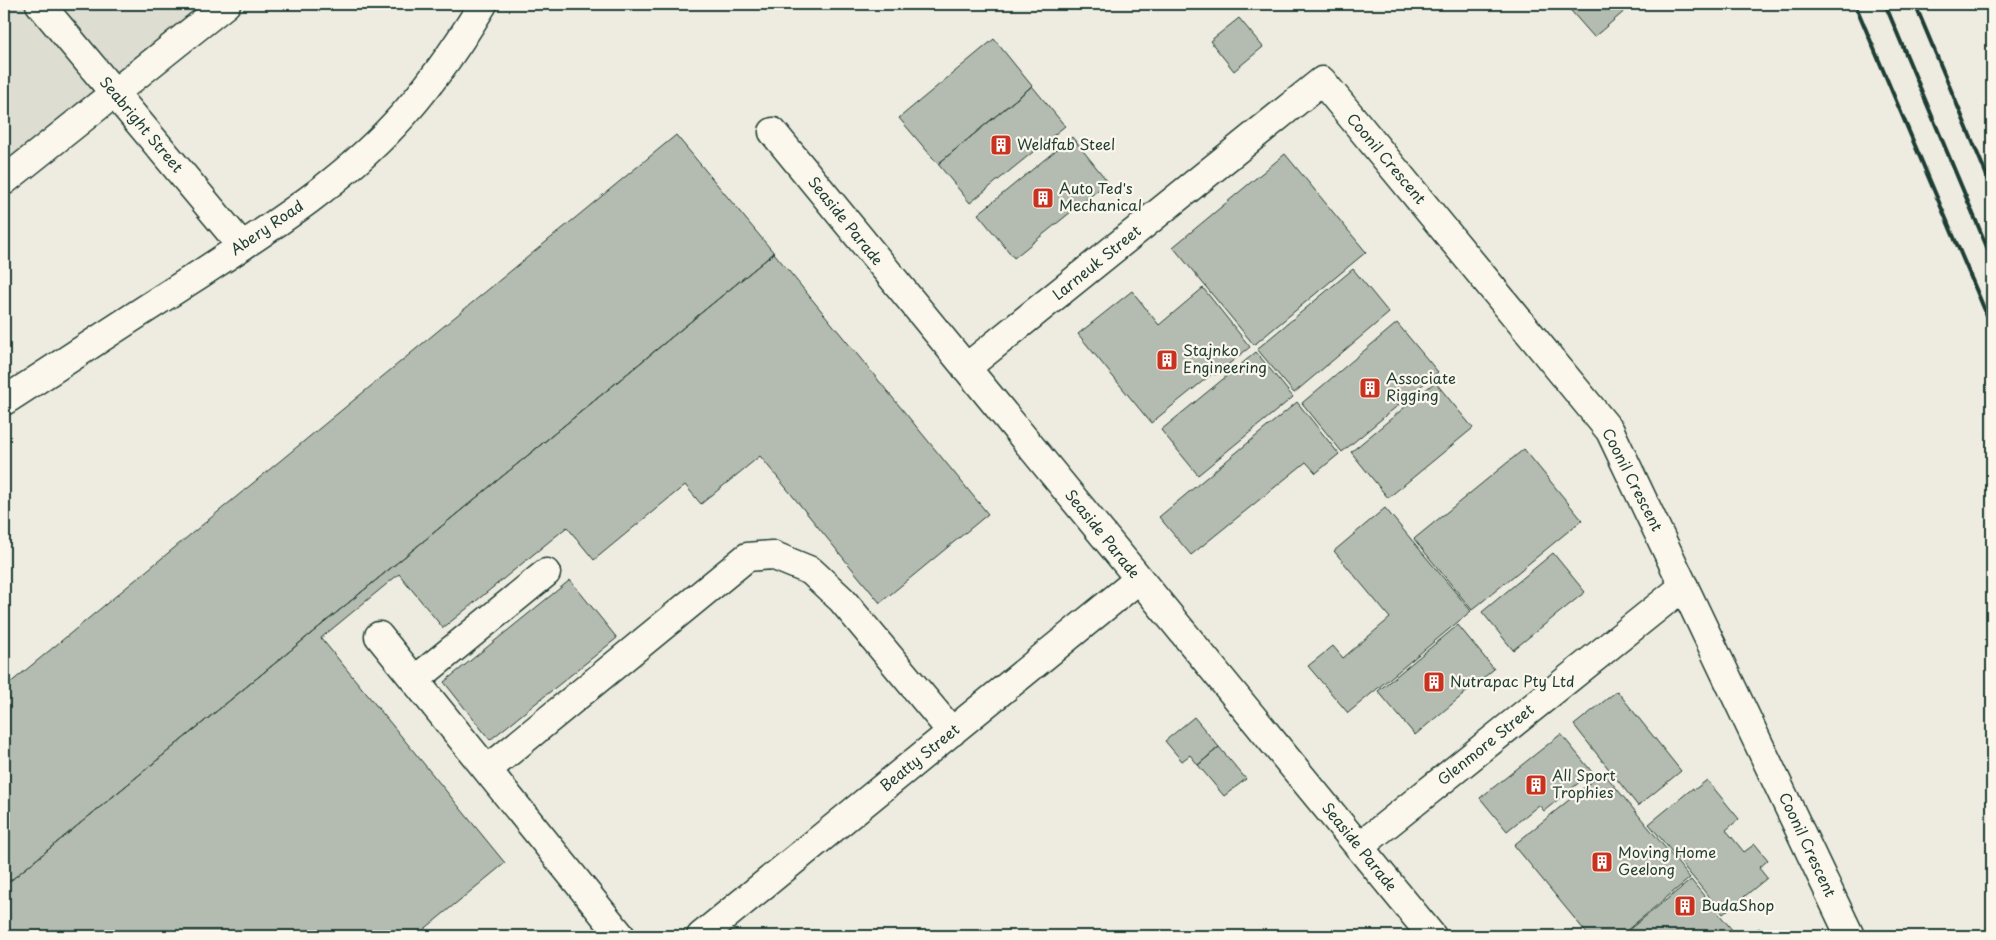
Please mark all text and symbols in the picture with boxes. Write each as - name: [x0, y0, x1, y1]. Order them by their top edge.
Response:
- street label: Seabright Street: [95, 71, 189, 177]
- street label: Coonil Crescent: [1342, 107, 1432, 209]
- place label: Weldfab Steel: [1017, 132, 1115, 155]
- building icon: Weldfab Steel: [989, 133, 1013, 157]
- street label: Seaside Parade: [803, 171, 889, 270]
- place label: Auto Ted's Mechanical: [1059, 176, 1142, 216]
- building icon: Auto Ted's Mechanical: [1031, 186, 1055, 210]
- street label: Abery Road: [225, 194, 307, 260]
- street label: Larneuk Street: [1047, 219, 1145, 305]
- place label: Stajnko Engineering: [1183, 338, 1267, 378]
- building icon: Stajnko Engineering: [1155, 348, 1179, 372]
- place label: Associate Rigging: [1386, 366, 1456, 406]
- building icon: Associate Rigging: [1358, 376, 1382, 400]
- street label: Coonil Crescent: [1597, 424, 1669, 535]
- street label: Seaside Parade: [1060, 484, 1146, 583]
- place label: Nutrapac Pty Ltd: [1450, 669, 1575, 692]
- building icon: Nutrapac Pty Ltd: [1422, 670, 1446, 694]
- street label: Glenmore Street: [1432, 698, 1538, 790]
- street label: Beatty Street: [874, 717, 964, 796]
- place label: All Sport Trophies: [1552, 763, 1616, 803]
- building icon: All Sport Trophies: [1524, 773, 1548, 797]
- street label: Coonil Crescent: [1774, 788, 1843, 900]
- street label: Seaside Parade: [1317, 797, 1403, 896]
- place label: Moving Home Geelong: [1618, 840, 1716, 880]
- building icon: Moving Home Geelong: [1590, 850, 1614, 874]
- place label: BudaShop: [1701, 893, 1774, 916]
- building icon: BudaShop: [1673, 894, 1697, 918]

